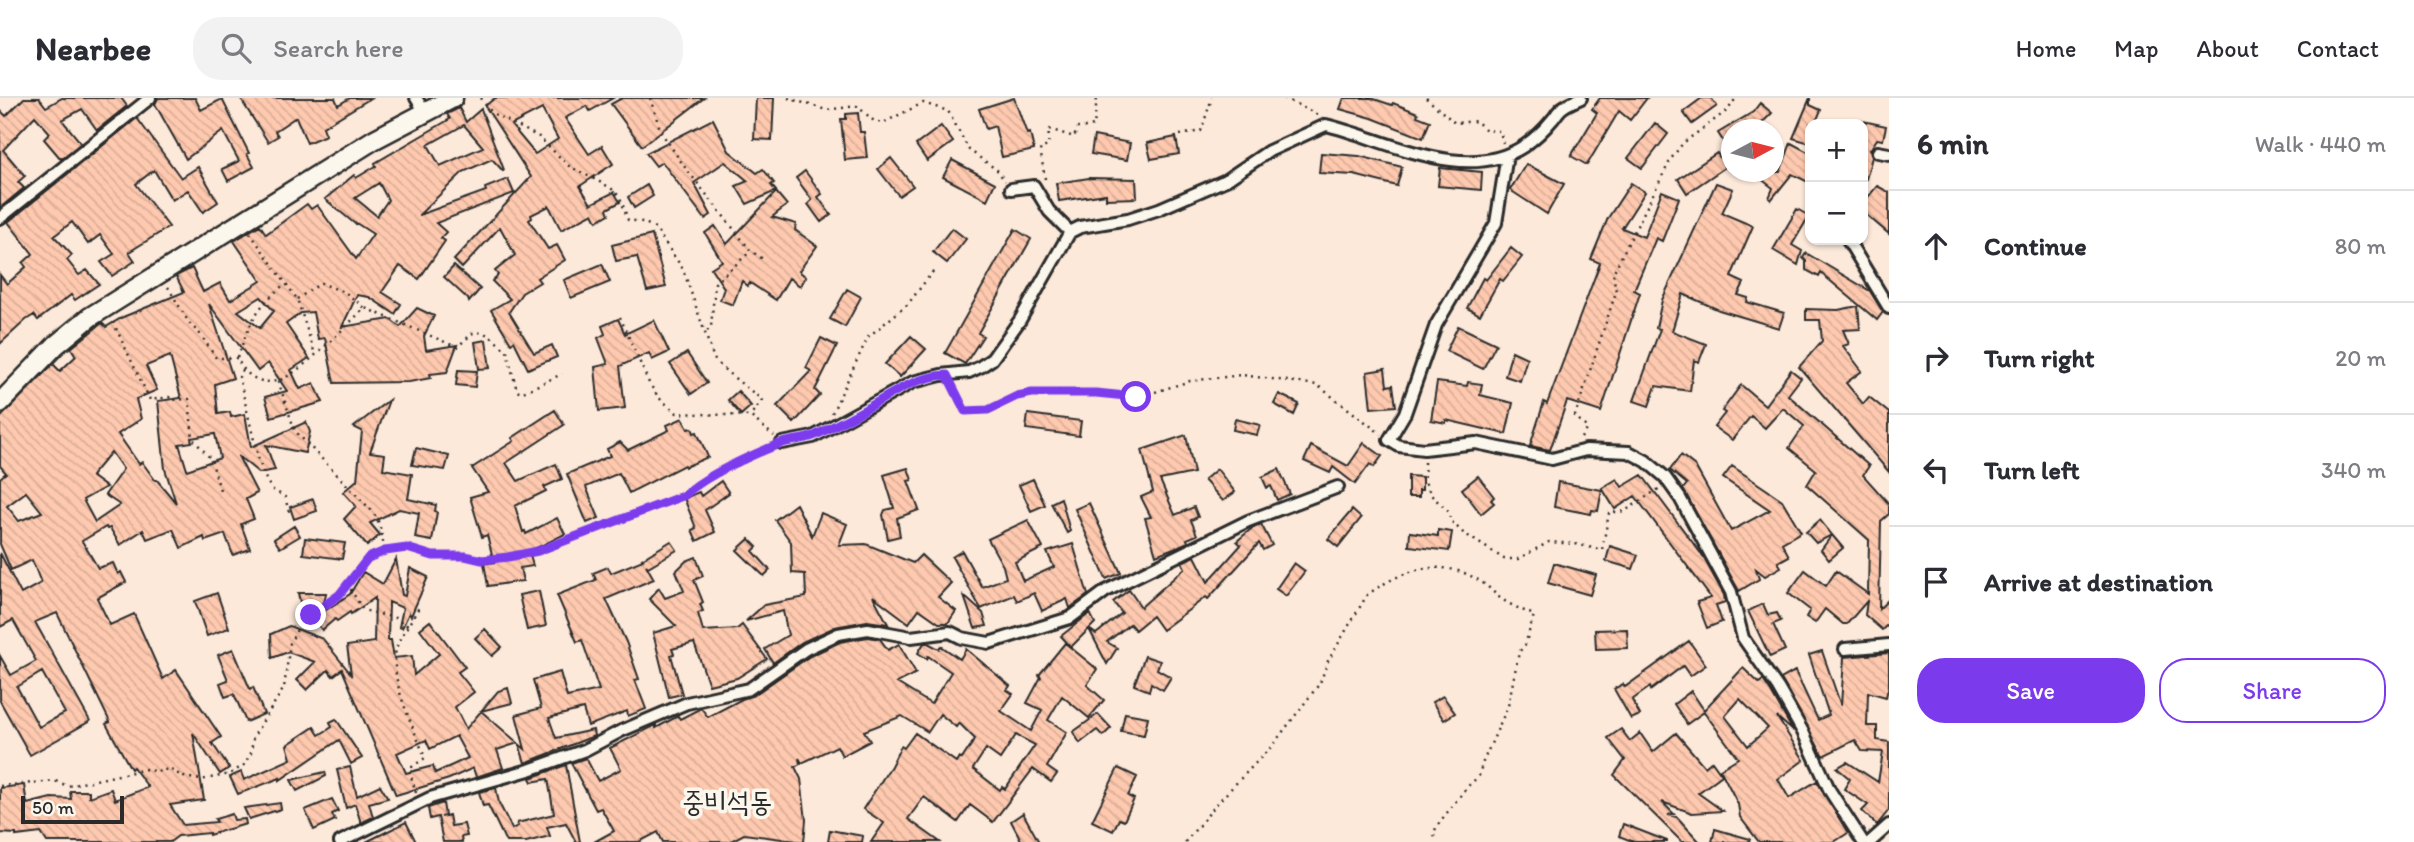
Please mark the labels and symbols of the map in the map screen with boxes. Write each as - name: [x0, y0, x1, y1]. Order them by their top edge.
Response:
- north arrow: [1721, 119, 1784, 182]
- route start: [1120, 381, 1151, 412]
- route end: [295, 599, 326, 630]
- district label: 중비석동: [682, 784, 772, 818]
- scale bar: [21, 793, 124, 825]

